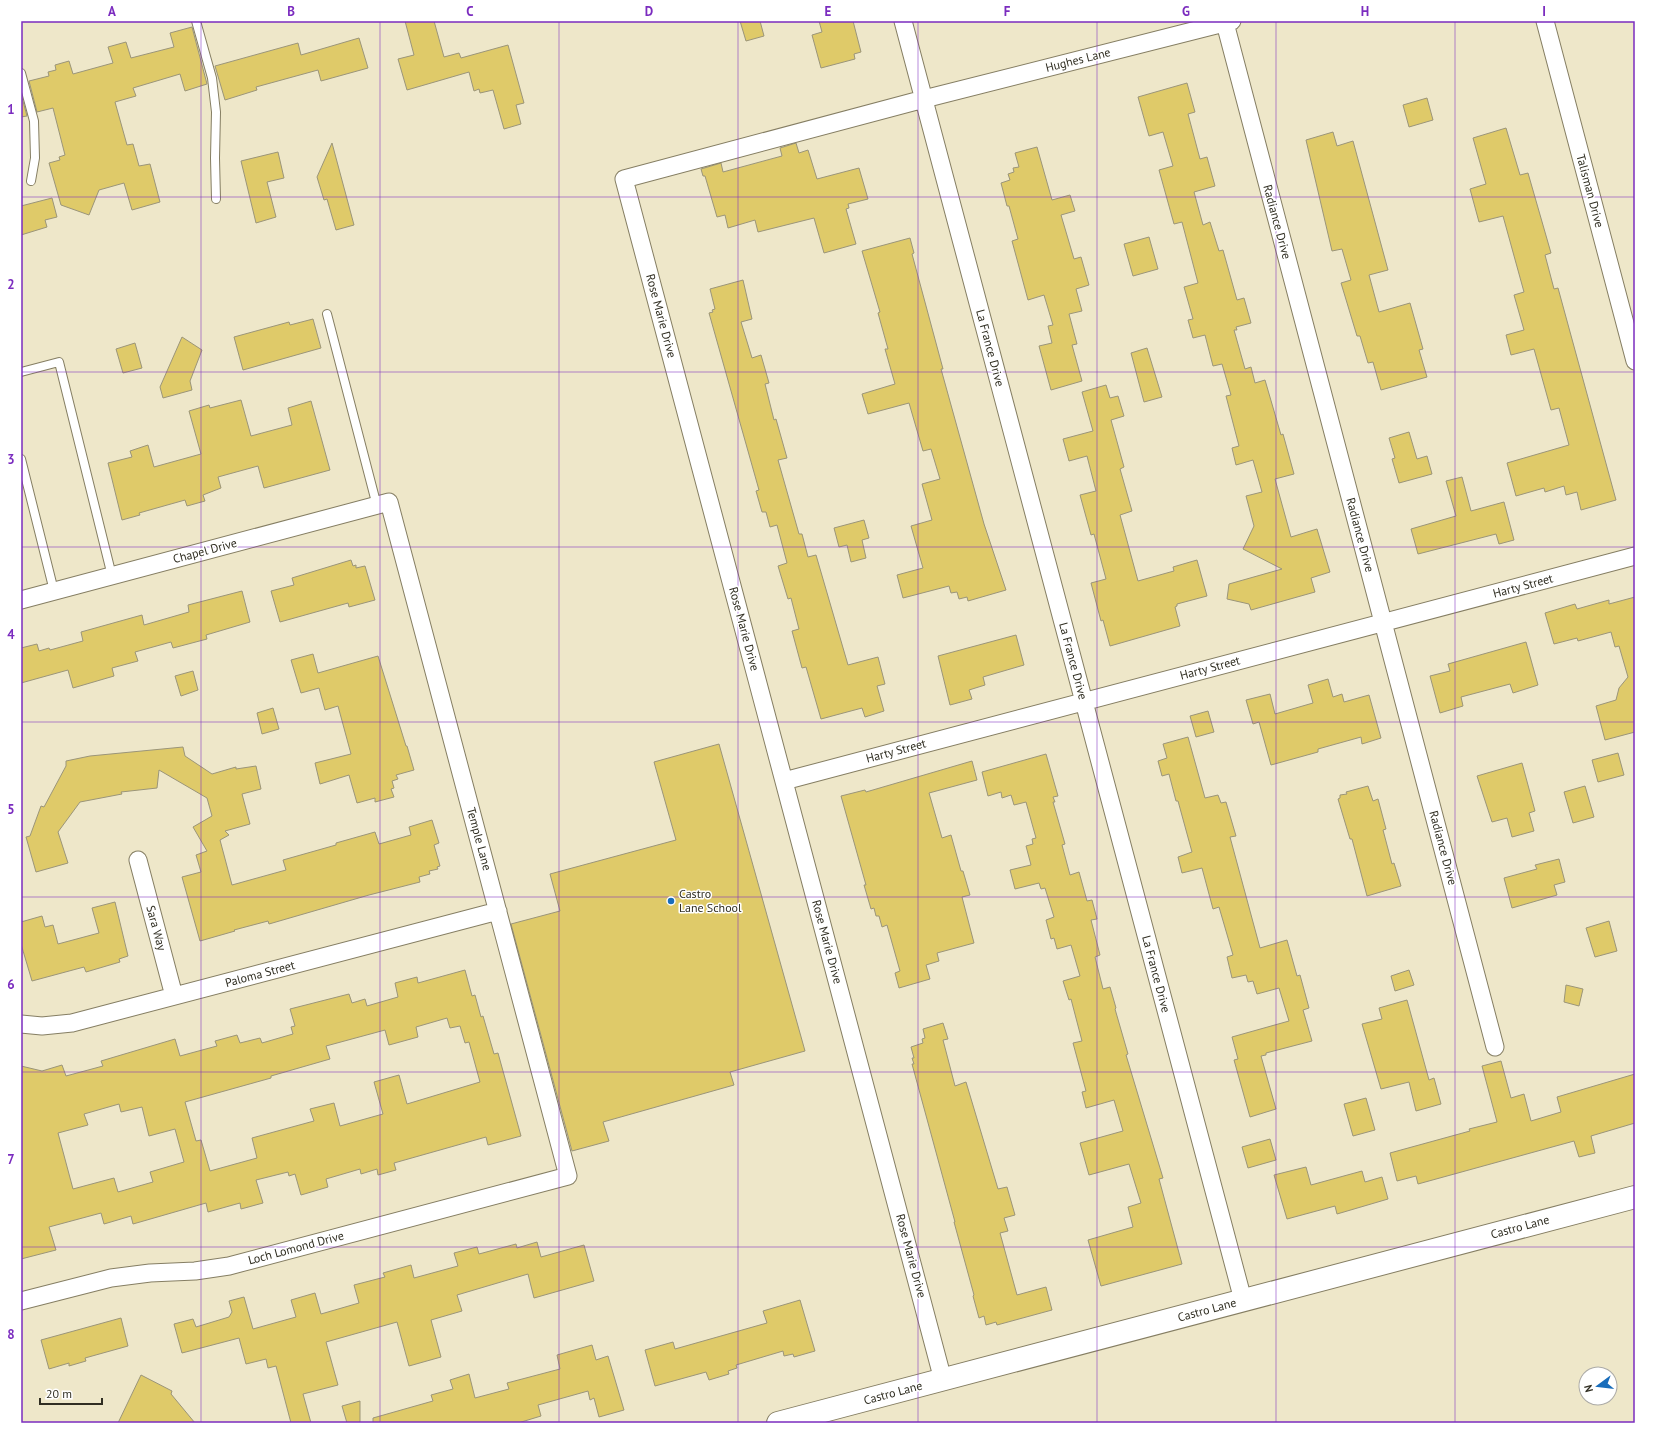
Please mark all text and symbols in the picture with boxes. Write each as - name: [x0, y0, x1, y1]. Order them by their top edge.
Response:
- text: A: [108, 3, 116, 20]
- text: B: [287, 3, 295, 20]
- text: C: [466, 3, 474, 20]
- text: D: [645, 3, 653, 20]
- text: E: [825, 3, 832, 20]
- text: F: [1004, 3, 1011, 20]
- text: G: [1182, 3, 1190, 20]
- text: H: [1361, 3, 1369, 20]
- text: I: [1542, 3, 1546, 20]
- street label: Hughes Lane: [1044, 44, 1112, 75]
- text: 1: [7, 101, 15, 118]
- street label: Talisman Drive: [1573, 152, 1607, 229]
- street label: Radiance Drive: [1260, 183, 1295, 261]
- street label: Rose Marie Drive: [643, 272, 680, 359]
- text: 2: [7, 276, 15, 293]
- street label: La France Drive: [973, 308, 1008, 388]
- text: 3: [7, 451, 15, 468]
- street label: Radiance Drive: [1343, 496, 1378, 574]
- street label: Chapel Drive: [171, 535, 238, 566]
- street label: Harty Street: [1491, 570, 1555, 601]
- street label: Rose Marie Drive: [726, 585, 763, 672]
- street label: La France Drive: [1056, 621, 1091, 701]
- text: 4: [7, 626, 15, 643]
- street label: Harty Street: [1178, 652, 1242, 683]
- street label: Harty Street: [864, 735, 928, 766]
- text: 5: [7, 801, 15, 818]
- street label: Temple Lane: [464, 806, 495, 872]
- street label: Radiance Drive: [1426, 809, 1461, 887]
- place label: Castro Lane School: [679, 886, 742, 915]
- marker: Castro Lane School: [666, 896, 676, 906]
- street label: Rose Marie Drive: [809, 898, 846, 985]
- street label: Sara Way: [143, 904, 170, 953]
- street label: La France Drive: [1139, 934, 1174, 1014]
- street label: Paloma Street: [223, 957, 296, 990]
- text: 6: [7, 976, 15, 993]
- text: 7: [7, 1151, 15, 1168]
- street label: Rose Marie Drive: [893, 1212, 930, 1299]
- street label: Castro Lane: [1489, 1212, 1551, 1242]
- street label: Loch Lomond Drive: [246, 1228, 345, 1267]
- street label: Castro Lane: [1176, 1295, 1238, 1325]
- text: 8: [7, 1326, 15, 1343]
- north arrow: [1578, 1366, 1618, 1406]
- street label: Castro Lane: [862, 1378, 924, 1408]
- scale bar: [40, 1380, 102, 1406]
- text: N: [1581, 1383, 1596, 1394]
- text: 20 m: [46, 1386, 72, 1401]

